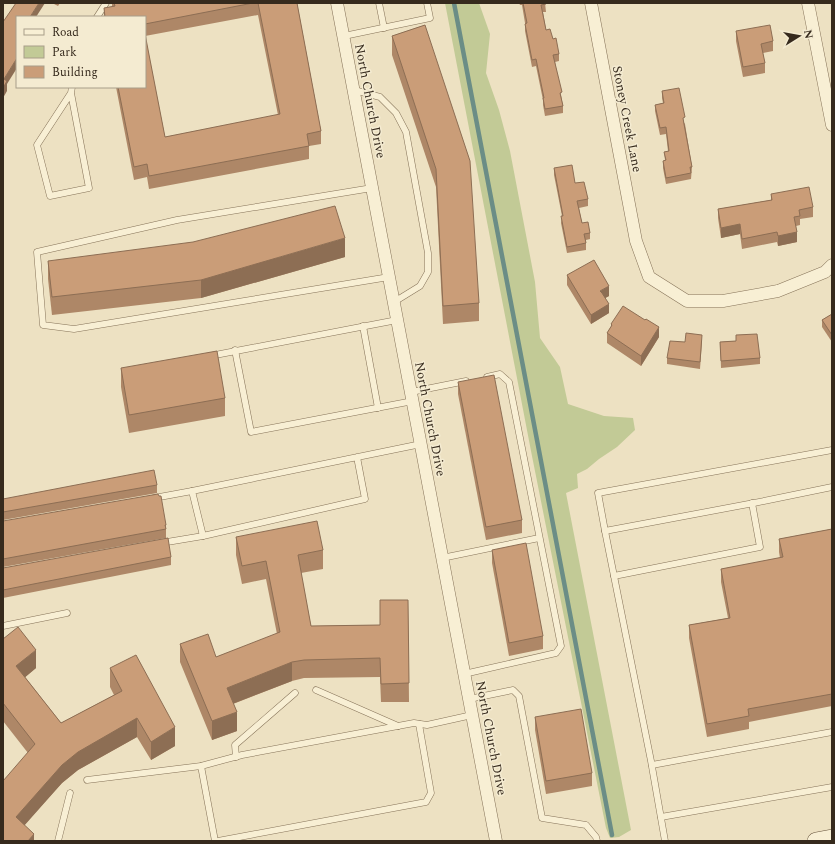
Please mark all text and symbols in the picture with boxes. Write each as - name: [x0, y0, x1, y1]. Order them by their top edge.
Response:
- legend: [16, 16, 146, 88]
- north arrow: [779, 16, 819, 56]
- text: Road: [52, 23, 79, 42]
- text: N: [799, 28, 818, 40]
- street label: North Church Drive: [349, 42, 391, 160]
- text: Park: [52, 43, 77, 62]
- text: Building: [52, 63, 98, 82]
- street label: Stoney Creek Lane: [607, 64, 647, 174]
- street label: North Church Drive: [409, 360, 451, 478]
- street label: North Church Drive: [470, 679, 512, 797]

